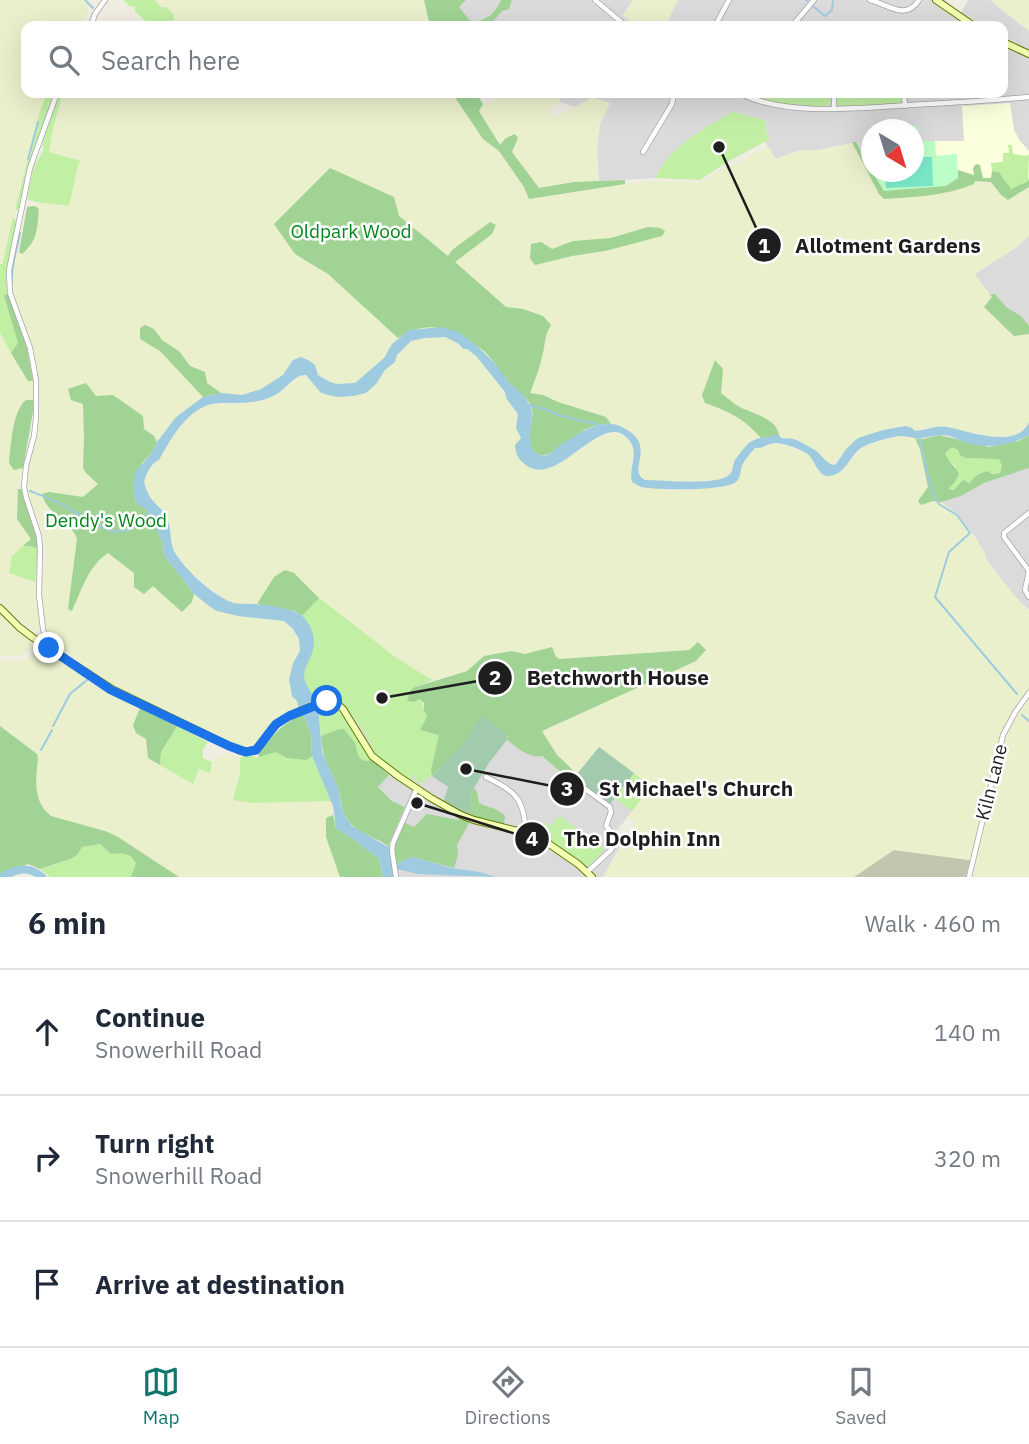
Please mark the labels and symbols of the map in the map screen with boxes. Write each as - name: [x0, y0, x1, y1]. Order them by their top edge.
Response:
- north arrow: [861, 119, 924, 182]
- park label: Oldpark Wood: [290, 219, 412, 243]
- callout: Allotment Gardens: [747, 224, 995, 266]
- text: 1: [758, 231, 771, 259]
- text: Allotment Gardens: [795, 231, 981, 259]
- park label: Dendy's Wood: [45, 508, 167, 532]
- route end: [33, 632, 64, 663]
- callout: Betchworth House: [478, 657, 723, 699]
- text: 2: [489, 663, 501, 691]
- text: Betchworth House: [527, 663, 709, 691]
- route start: [311, 685, 342, 716]
- street label: Kiln Lane: [970, 741, 1012, 823]
- callout: St Michael's Church: [550, 768, 807, 810]
- text: 3: [561, 774, 573, 802]
- text: St Michael's Church: [599, 774, 793, 802]
- callout: The Dolphin Inn: [515, 818, 735, 860]
- text: 4: [526, 824, 538, 852]
- text: The Dolphin Inn: [563, 824, 721, 852]

